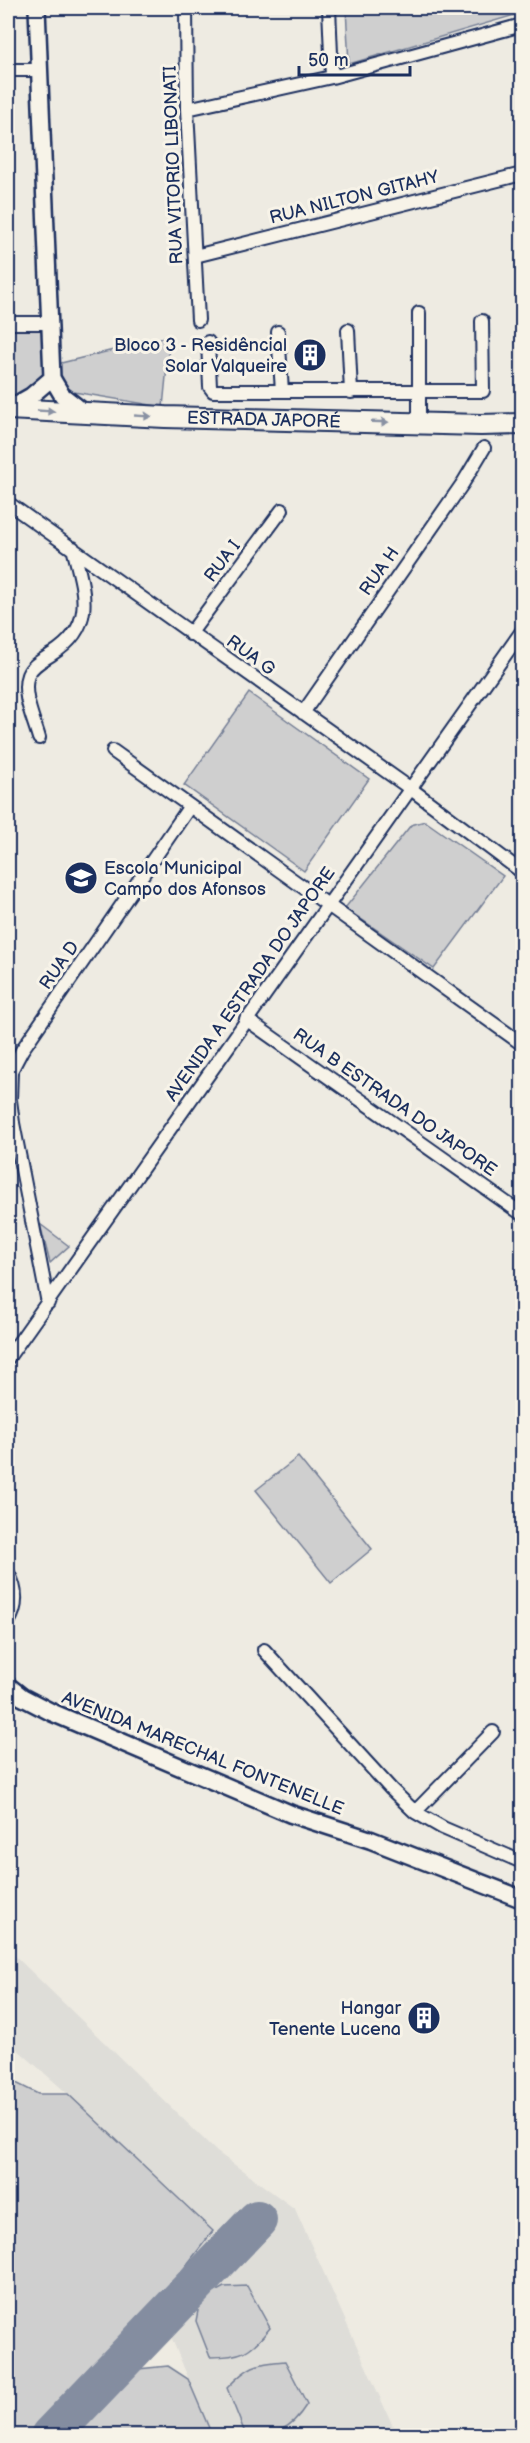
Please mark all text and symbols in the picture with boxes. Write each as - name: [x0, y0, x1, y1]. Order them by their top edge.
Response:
- scale bar: [299, 39, 410, 77]
- text: 50 m: [308, 50, 349, 71]
- street label: RUA VITORIO LIBONATI: [160, 65, 187, 265]
- street label: RUA NILTON GITAHY: [267, 166, 441, 229]
- place label: Bloco 3 - Residêncial Solar Valqueire: [114, 335, 287, 377]
- building icon: Bloco 3 - Residêncial Solar Valqueire: [292, 337, 328, 373]
- one-way arrow: [37, 406, 56, 415]
- street label: ESTRADA JAPORÉ: [187, 408, 341, 432]
- one-way arrow: [134, 411, 153, 420]
- one-way arrow: [371, 417, 390, 426]
- street label: RUA I: [200, 536, 245, 586]
- street label: RUA H: [355, 543, 404, 600]
- street label: RUA G: [222, 631, 279, 680]
- place label: Escola Municipal Campo dos Afonsos: [104, 858, 266, 900]
- school or university icon: Escola Municipal Campo dos Afonsos: [63, 860, 99, 896]
- street label: AVENIDA A ESTRADA DO JAPORE: [161, 863, 340, 1105]
- street label: RUA D: [35, 937, 84, 994]
- street label: RUA B ESTRADA DO JAPORE: [289, 1024, 501, 1181]
- street label: AVENIDA MARECHAL FONTENELLE: [59, 1687, 347, 1820]
- place label: Hangar Tenente Lucena: [269, 1998, 401, 2040]
- building icon: Hangar Tenente Lucena: [406, 2000, 442, 2036]

